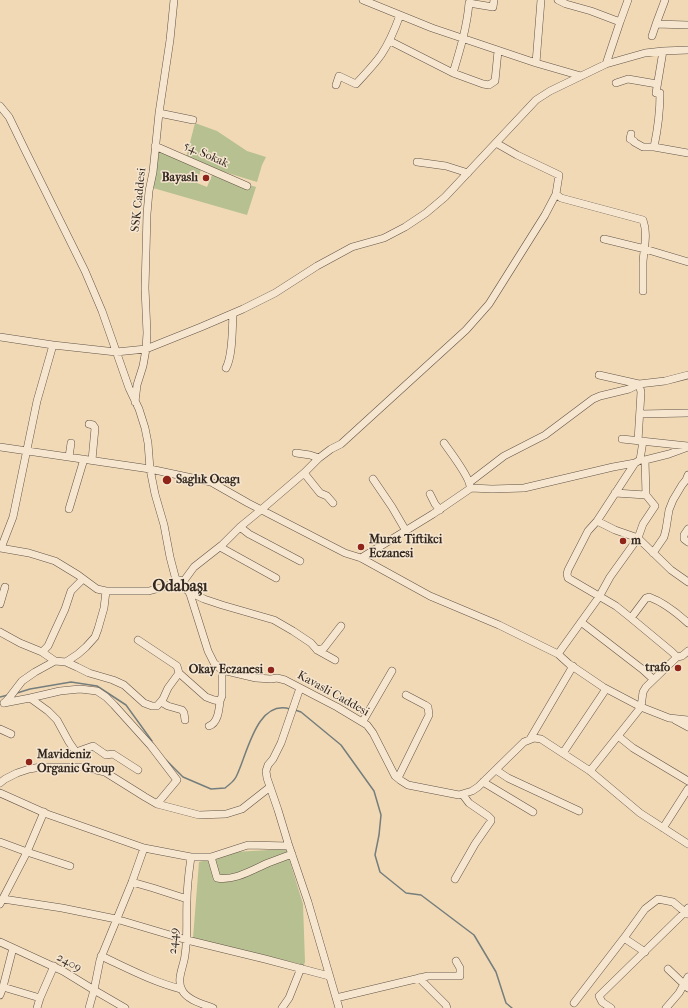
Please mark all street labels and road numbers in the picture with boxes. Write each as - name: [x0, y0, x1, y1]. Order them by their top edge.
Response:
- street label: 54. Sokak: [181, 139, 231, 171]
- street label: SSK Caddesi: [128, 167, 150, 233]
- street label: Kavasli Caddesi: [294, 668, 372, 720]
- street label: 2449: [166, 927, 182, 955]
- street label: 2409: [54, 950, 84, 976]

